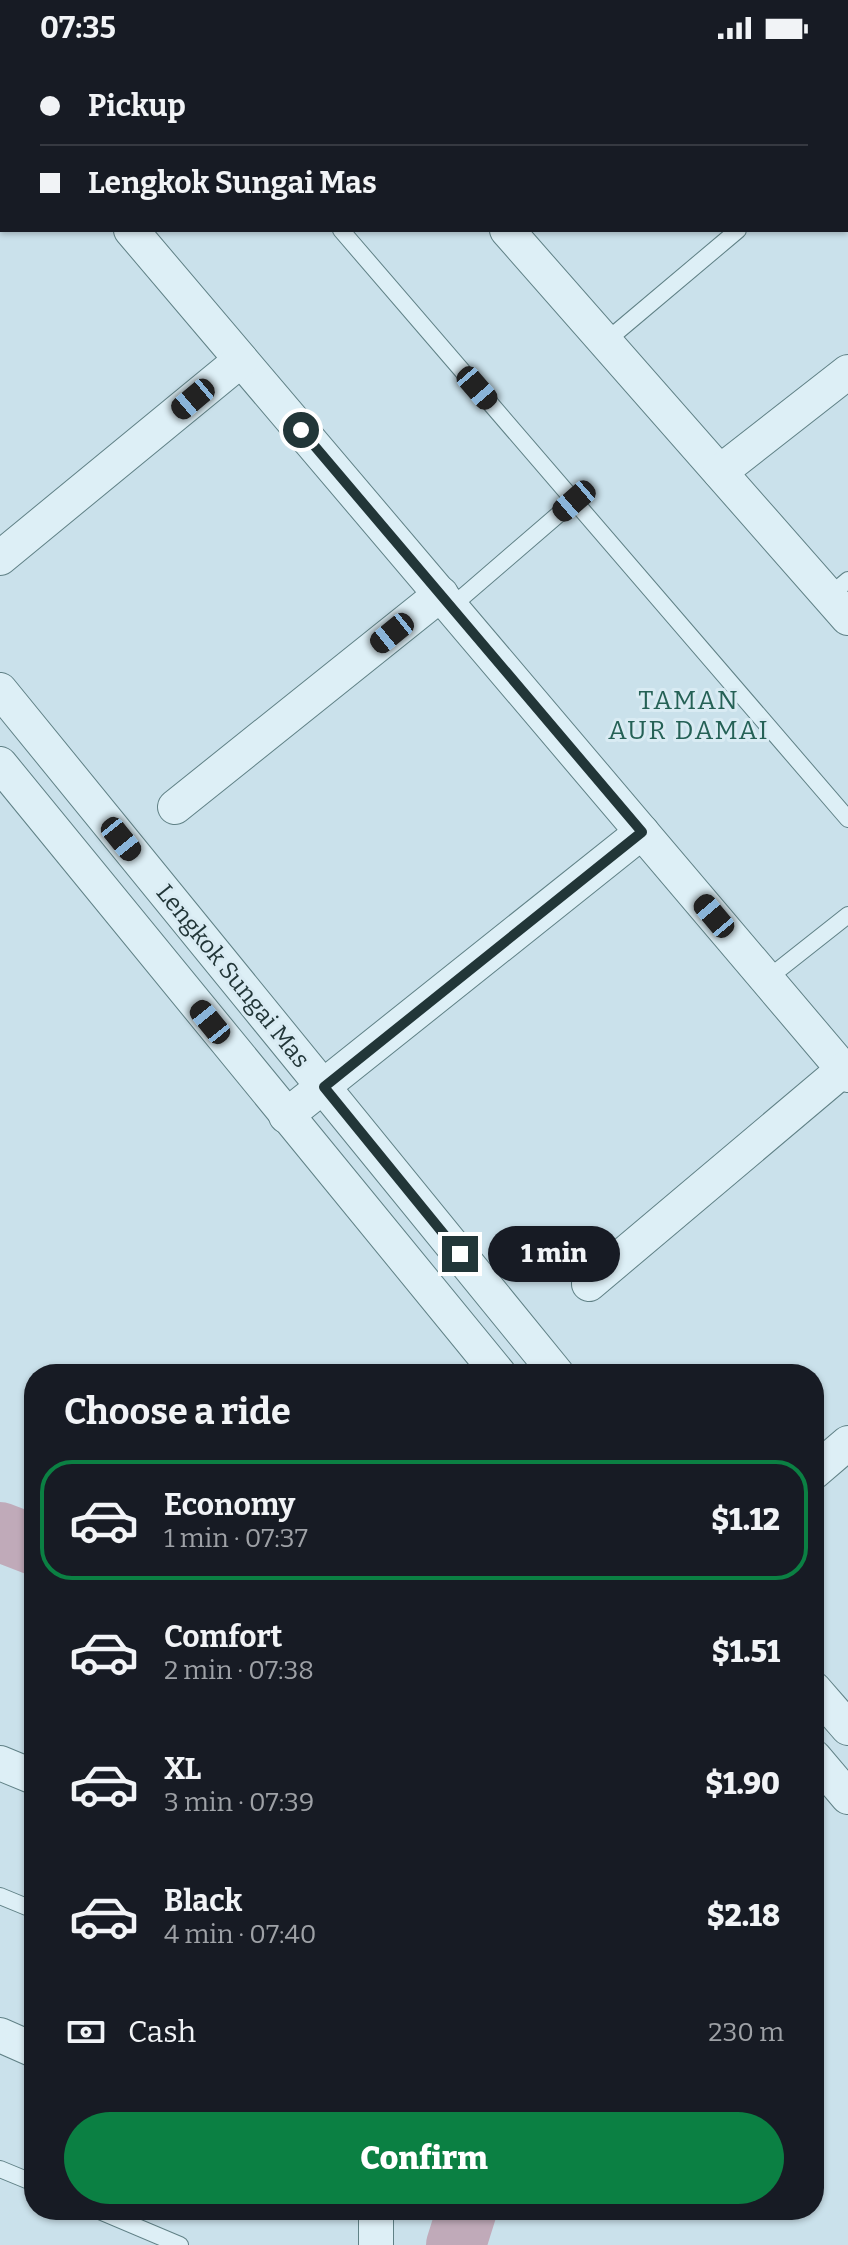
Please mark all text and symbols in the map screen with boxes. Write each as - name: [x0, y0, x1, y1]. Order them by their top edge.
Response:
- text: 07:35: [40, 10, 116, 46]
- text: Pickup: [88, 88, 186, 124]
- text: Lengkok Sungai Mas: [88, 165, 377, 201]
- car: [452, 362, 502, 414]
- car: [167, 374, 219, 424]
- route start: [283, 412, 319, 448]
- car: [548, 476, 600, 526]
- car: [366, 609, 418, 657]
- district label: TAMAN AUR DAMAI: [608, 685, 770, 746]
- car: [97, 813, 145, 865]
- street label: Lengkok Sungai Mas: [151, 879, 315, 1073]
- car: [689, 890, 739, 942]
- car: [186, 996, 234, 1048]
- callout: 1 min: [488, 1226, 620, 1282]
- route end: [442, 1236, 478, 1272]
- text: 1 min: [521, 1238, 587, 1269]
- text: Choose a ride: [64, 1390, 291, 1434]
- icon: car: [68, 1484, 140, 1556]
- text: Economy: [164, 1487, 295, 1523]
- text: $1.12: [711, 1502, 780, 1538]
- text: 1 min · 07:37: [164, 1523, 308, 1554]
- icon: car: [68, 1616, 140, 1688]
- text: Comfort: [164, 1619, 282, 1655]
- text: $1.51: [712, 1634, 780, 1670]
- text: 2 min · 07:38: [164, 1655, 314, 1686]
- icon: car: [68, 1748, 140, 1820]
- text: XL: [164, 1751, 201, 1787]
- text: $1.90: [705, 1766, 780, 1802]
- text: 3 min · 07:39: [164, 1787, 314, 1818]
- icon: car: [68, 1880, 140, 1952]
- text: Black: [164, 1883, 242, 1919]
- text: $2.18: [707, 1898, 780, 1934]
- text: 4 min · 07:40: [164, 1919, 316, 1950]
- icon: cash: [64, 2010, 108, 2054]
- text: Cash: [128, 2014, 196, 2050]
- text: 230 m: [708, 2017, 784, 2048]
- button: Confirm: [64, 2112, 784, 2204]

